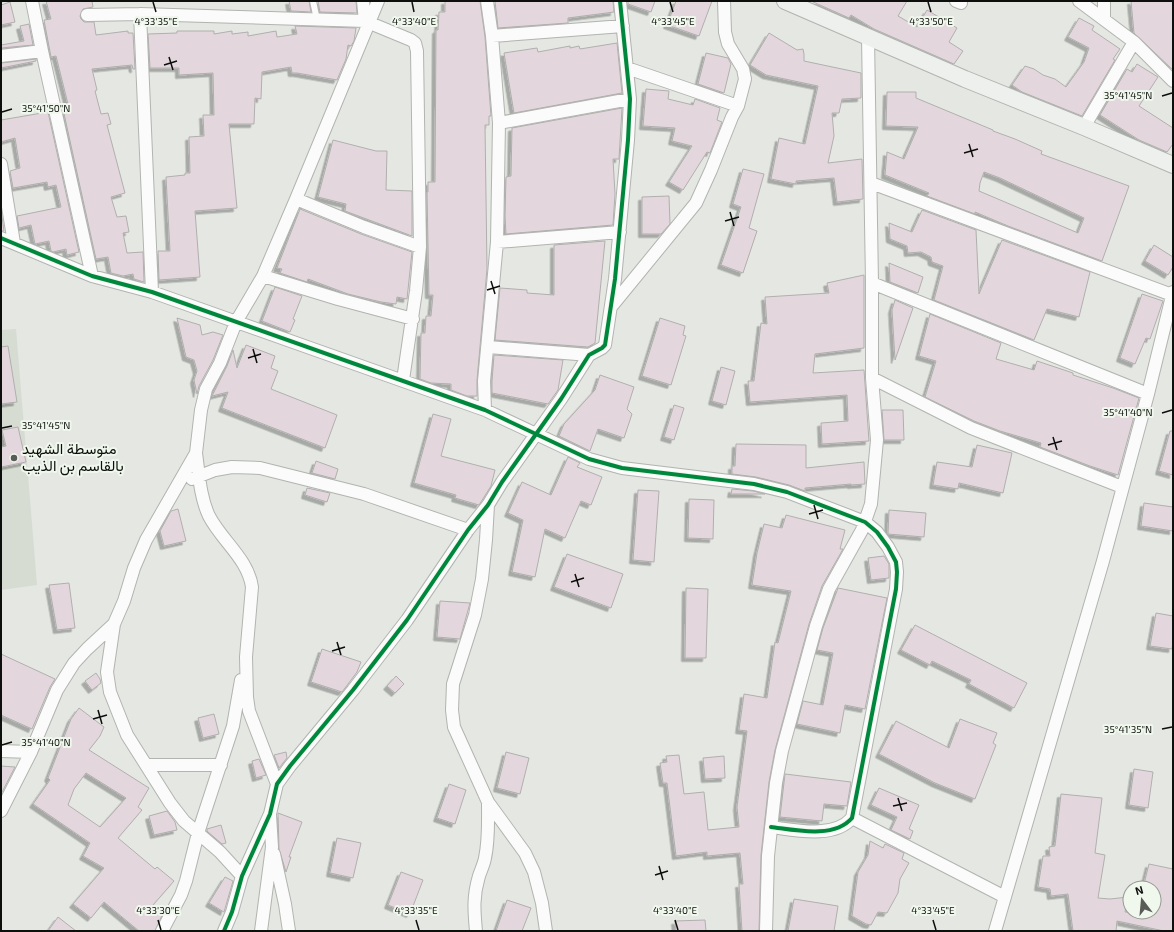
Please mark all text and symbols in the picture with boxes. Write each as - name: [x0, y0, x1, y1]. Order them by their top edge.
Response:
- text: 4°33'35"E: [134, 15, 178, 27]
- text: 4°33'40"E: [392, 15, 436, 27]
- text: 4°33'45"E: [651, 15, 695, 27]
- text: 4°33'50"E: [909, 15, 953, 27]
- text: 35°41'45"N: [1104, 89, 1152, 101]
- text: 35°41'50"N: [22, 102, 70, 114]
- text: 35°41'40"N: [1103, 406, 1153, 418]
- text: 35°41'45"N: [22, 419, 70, 431]
- place label: متوسطة الشهيد بالقاسم بن الذيب: [22, 439, 124, 476]
- marker: متوسطة الشهيد بالقاسم بن الذيب: [9, 453, 19, 463]
- text: 35°41'35"N: [1104, 723, 1152, 735]
- text: 35°41'40"N: [21, 736, 71, 748]
- north arrow: [1122, 880, 1162, 920]
- text: N: [1133, 883, 1145, 897]
- text: 4°33'30"E: [136, 904, 180, 916]
- text: 4°33'35"E: [394, 904, 438, 916]
- text: 4°33'40"E: [653, 904, 697, 916]
- text: 4°33'45"E: [911, 904, 955, 916]

